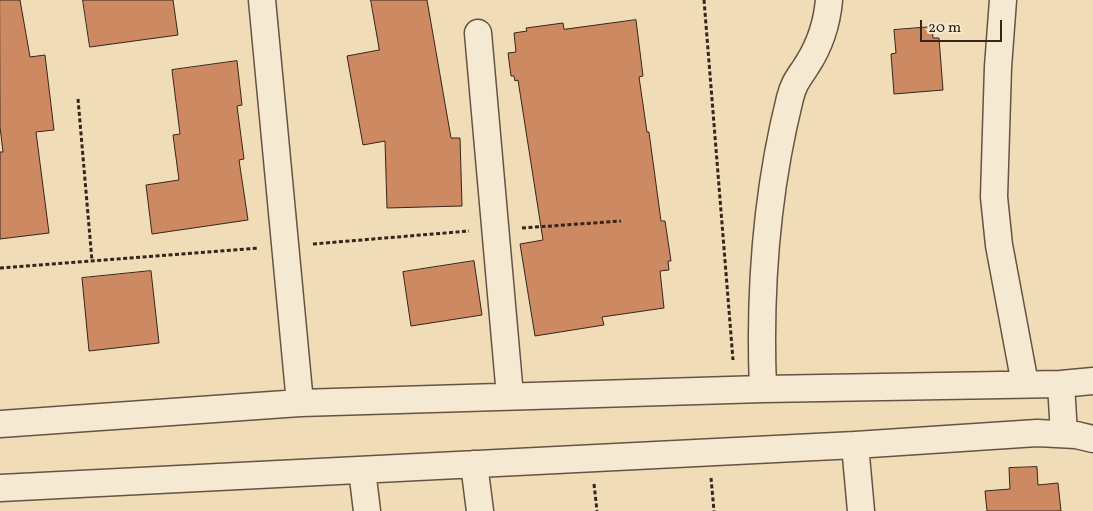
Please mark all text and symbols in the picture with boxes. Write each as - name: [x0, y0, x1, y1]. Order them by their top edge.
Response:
- scale bar: [923, 10, 1006, 42]
- text: 20 m: [928, 18, 961, 39]

